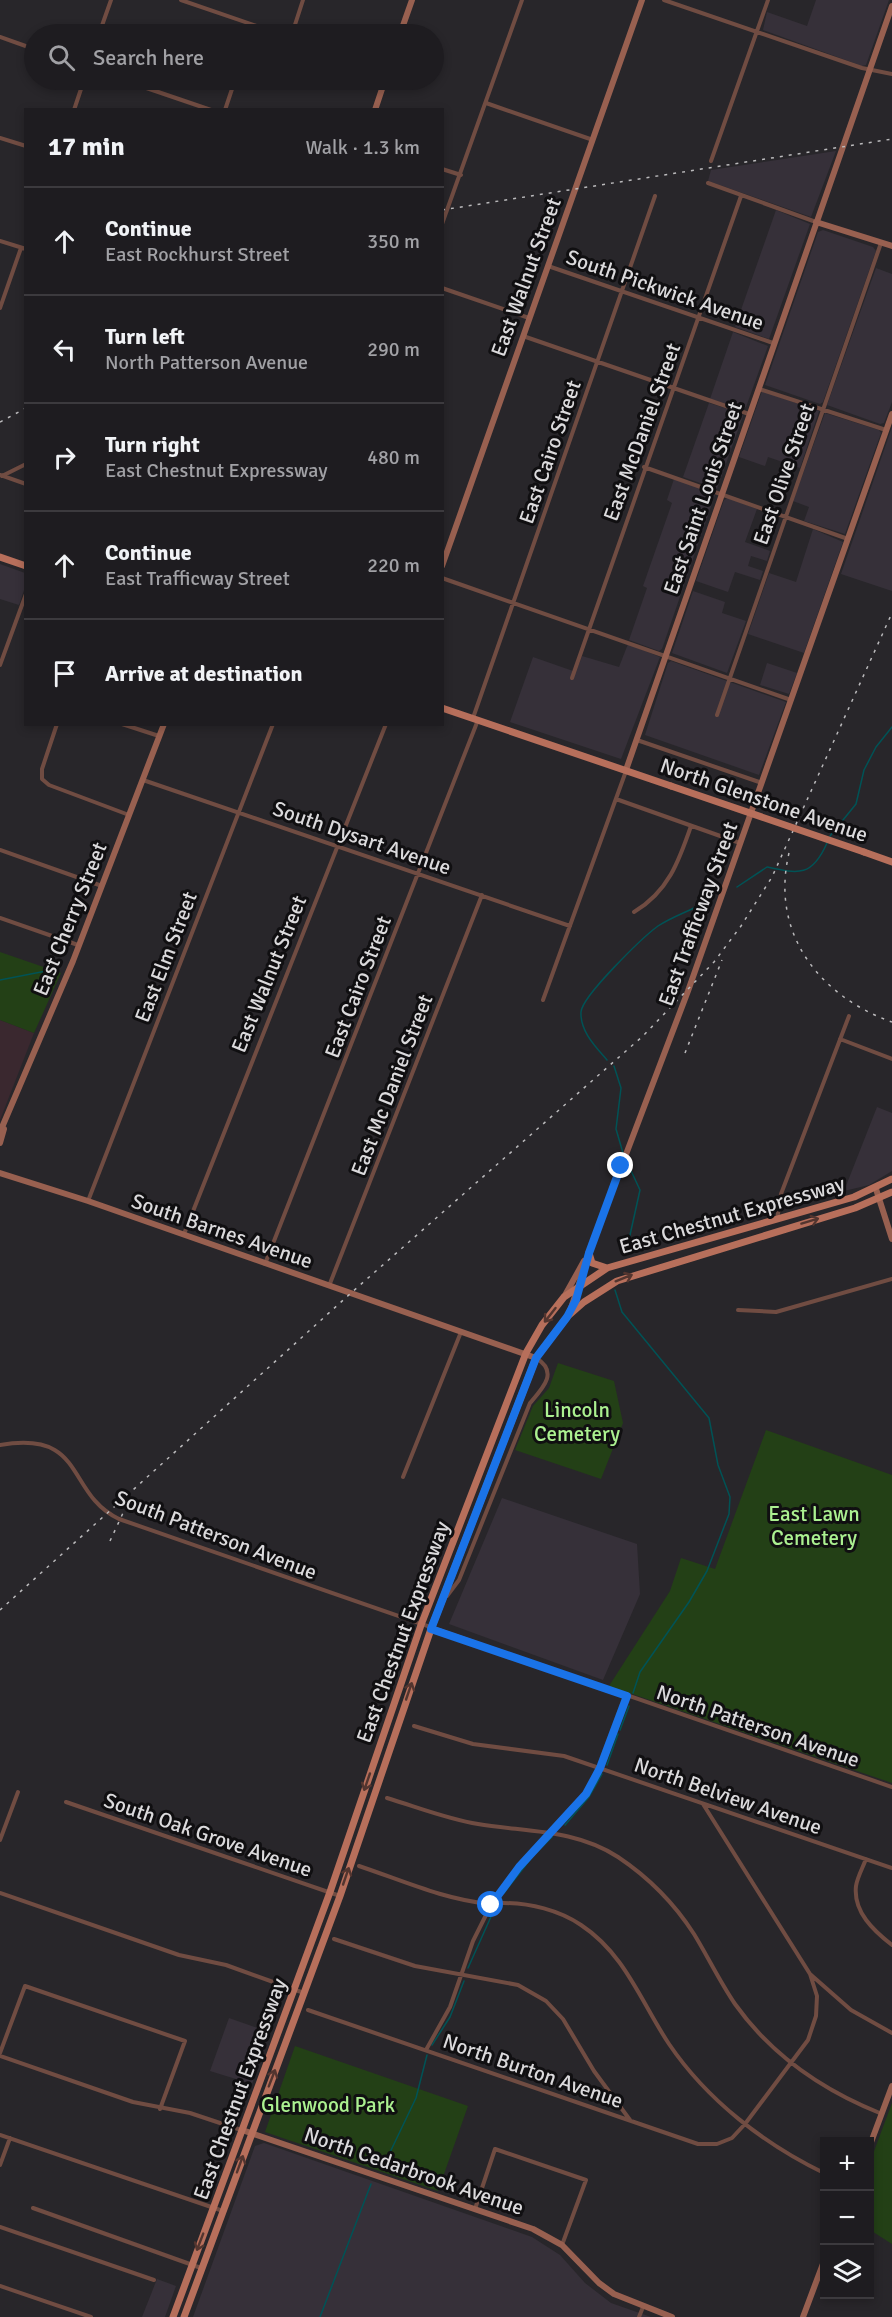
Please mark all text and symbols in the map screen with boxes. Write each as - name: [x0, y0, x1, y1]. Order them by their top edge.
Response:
- search box: [24, 24, 444, 90]
- icon: search: [45, 41, 78, 74]
- text: Search here: [93, 44, 204, 71]
- text: 17 min: [48, 131, 125, 163]
- text: Walk · 1.3 km: [306, 135, 420, 160]
- street label: East Walnut Street: [485, 194, 567, 360]
- text: Continue: [105, 215, 192, 242]
- icon: ahead: [48, 225, 81, 258]
- text: 350 m: [367, 229, 420, 254]
- text: East Rockhurst Street: [105, 242, 290, 267]
- street label: South Pickwick Avenue: [563, 244, 767, 336]
- text: Turn left: [105, 323, 185, 350]
- icon: left: [48, 333, 81, 366]
- text: 290 m: [367, 337, 420, 362]
- street label: East McDaniel Street: [598, 339, 686, 525]
- text: North Patterson Avenue: [105, 350, 308, 375]
- street label: East Cairo Street: [513, 377, 587, 527]
- street label: East Saint Louis Street: [658, 398, 748, 598]
- street label: East Olive Street: [748, 400, 820, 548]
- text: Turn right: [105, 431, 200, 458]
- icon: right: [48, 441, 81, 474]
- text: 480 m: [367, 445, 420, 470]
- text: East Chestnut Expressway: [105, 458, 328, 483]
- text: Continue: [105, 539, 192, 566]
- icon: ahead: [48, 549, 81, 582]
- text: 220 m: [367, 553, 420, 578]
- text: East Trafficway Street: [105, 566, 290, 591]
- icon: arrive: [48, 657, 81, 690]
- text: Arrive at destination: [105, 660, 302, 687]
- street label: North Glenstone Avenue: [657, 752, 871, 848]
- street label: South Dysart Avenue: [270, 795, 454, 881]
- street label: East Trafficway Street: [653, 818, 743, 1010]
- street label: East Cherry Street: [27, 838, 113, 1000]
- street label: East Elm Street: [129, 888, 203, 1026]
- street label: East Walnut Street: [226, 892, 312, 1056]
- street label: East Cairo Street: [319, 912, 397, 1062]
- street label: East Mc Daniel Street: [345, 991, 439, 1179]
- route end: [607, 1152, 633, 1178]
- street label: East Chestnut Expressway: [616, 1170, 848, 1260]
- street label: South Barnes Avenue: [128, 1188, 316, 1274]
- one-way arrow: [801, 1215, 820, 1226]
- one-way arrow: [614, 1272, 633, 1283]
- one-way arrow: [544, 1307, 557, 1323]
- park label: Lincoln Cemetery: [534, 1397, 620, 1447]
- street label: South Patterson Avenue: [111, 1485, 321, 1585]
- park label: East Lawn Cemetery: [768, 1501, 860, 1551]
- street label: East Chestnut Expressway: [351, 1518, 455, 1746]
- street label: North Patterson Avenue: [653, 1679, 863, 1773]
- one-way arrow: [405, 1682, 416, 1701]
- street label: North Belview Avenue: [631, 1752, 825, 1840]
- one-way arrow: [361, 1772, 372, 1791]
- street label: South Oak Grove Avenue: [100, 1787, 316, 1883]
- one-way arrow: [342, 1867, 353, 1886]
- route start: [477, 1891, 503, 1917]
- street label: East Chestnut Expressway: [188, 1975, 292, 2203]
- street label: North Burton Avenue: [439, 2028, 627, 2114]
- one-way arrow: [267, 2070, 278, 2088]
- park label: Glenwood Park: [261, 2092, 395, 2118]
- street label: North Cedarbrook Avenue: [301, 2121, 527, 2221]
- map controls: [820, 2137, 874, 2299]
- button: +: [820, 2137, 874, 2191]
- one-way arrow: [236, 2155, 247, 2173]
- button: −: [820, 2191, 874, 2245]
- one-way arrow: [194, 2232, 205, 2251]
- button: layers: [820, 2245, 874, 2299]

